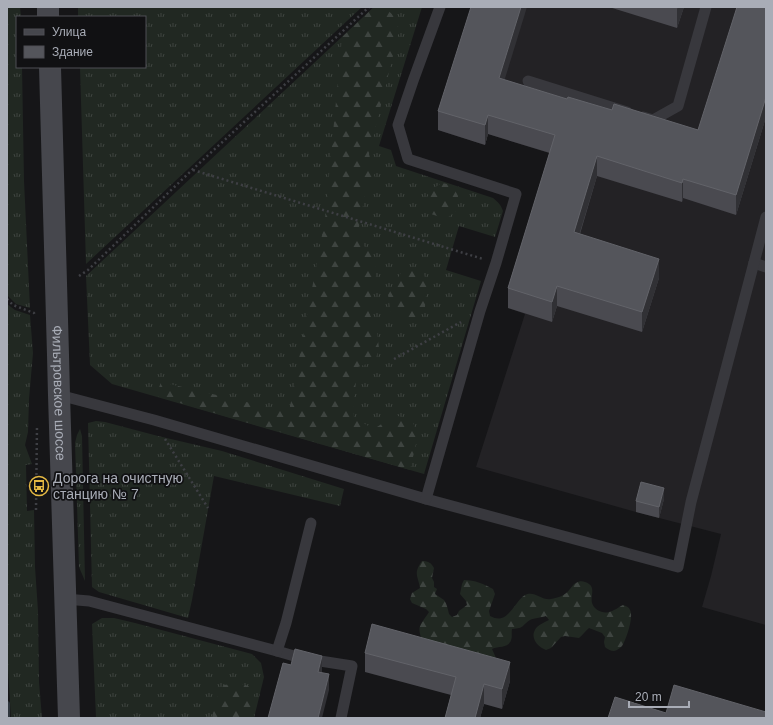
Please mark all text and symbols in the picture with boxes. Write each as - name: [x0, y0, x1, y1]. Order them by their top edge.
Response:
- legend: [16, 16, 146, 68]
- text: Улица: [52, 25, 86, 39]
- text: Здание: [52, 45, 93, 59]
- street label: Фильтровское шоссе: [49, 325, 69, 461]
- place label: Дорога на очистную станцию № 7: [53, 470, 183, 502]
- bus stop icon: Дорога на очистную станцию № 7: [28, 475, 50, 497]
- scale bar: [629, 683, 689, 709]
- text: 20 m: [635, 690, 662, 704]

